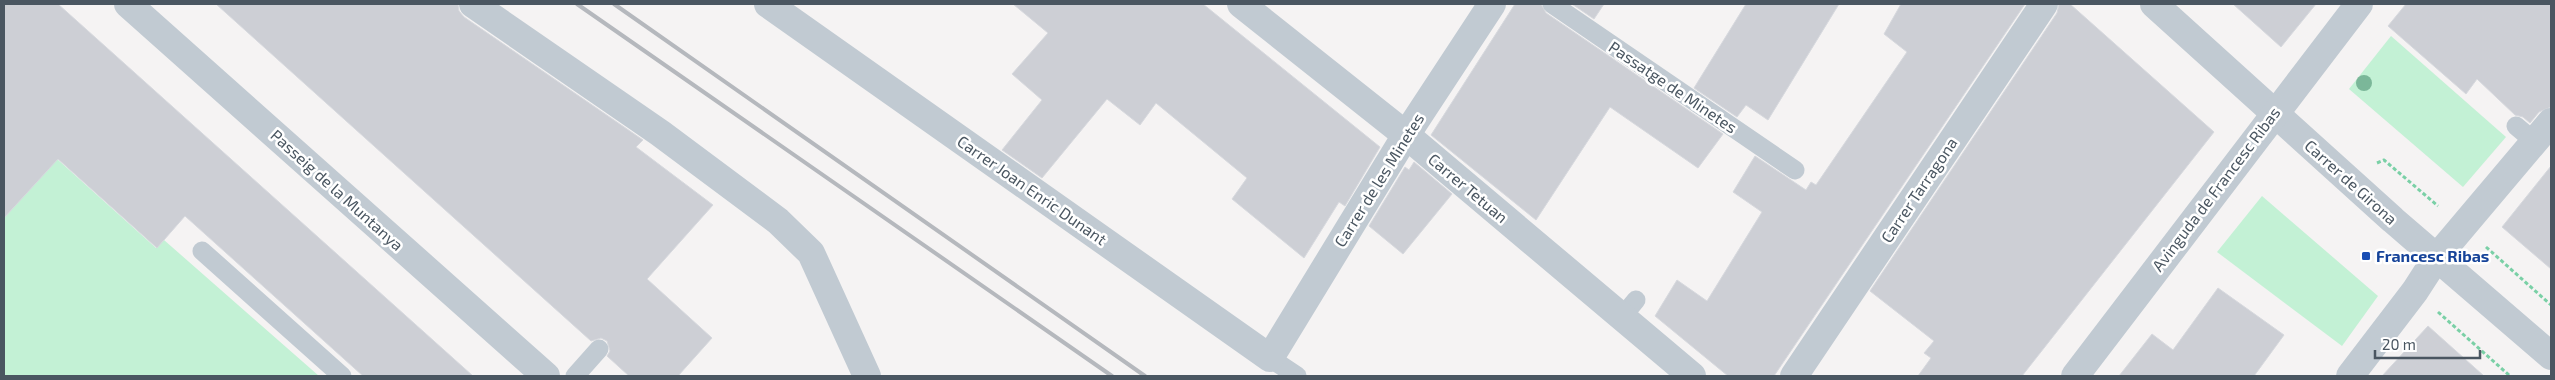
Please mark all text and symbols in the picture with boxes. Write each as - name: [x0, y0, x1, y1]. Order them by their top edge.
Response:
- street label: Passatge de Minetes: [1606, 37, 1741, 137]
- street label: Avinguda de Francesc Ribas: [2148, 103, 2284, 275]
- street label: Carrer de les Minetes: [1330, 109, 1427, 250]
- street label: Passeig de la Muntanya: [267, 125, 407, 254]
- street label: Carrer Joan Enric Dunant: [954, 131, 1111, 248]
- street label: Carrer Tarragona: [1876, 134, 1961, 246]
- street label: Carrer de Girona: [2301, 135, 2401, 228]
- street label: Carrer Tetuan: [1425, 149, 1512, 226]
- place label: Francesc Ribas: [2376, 246, 2489, 265]
- marker: Francesc Ribas: [2360, 250, 2372, 262]
- scale bar: [2375, 328, 2480, 360]
- text: 20 m: [2382, 335, 2416, 353]

